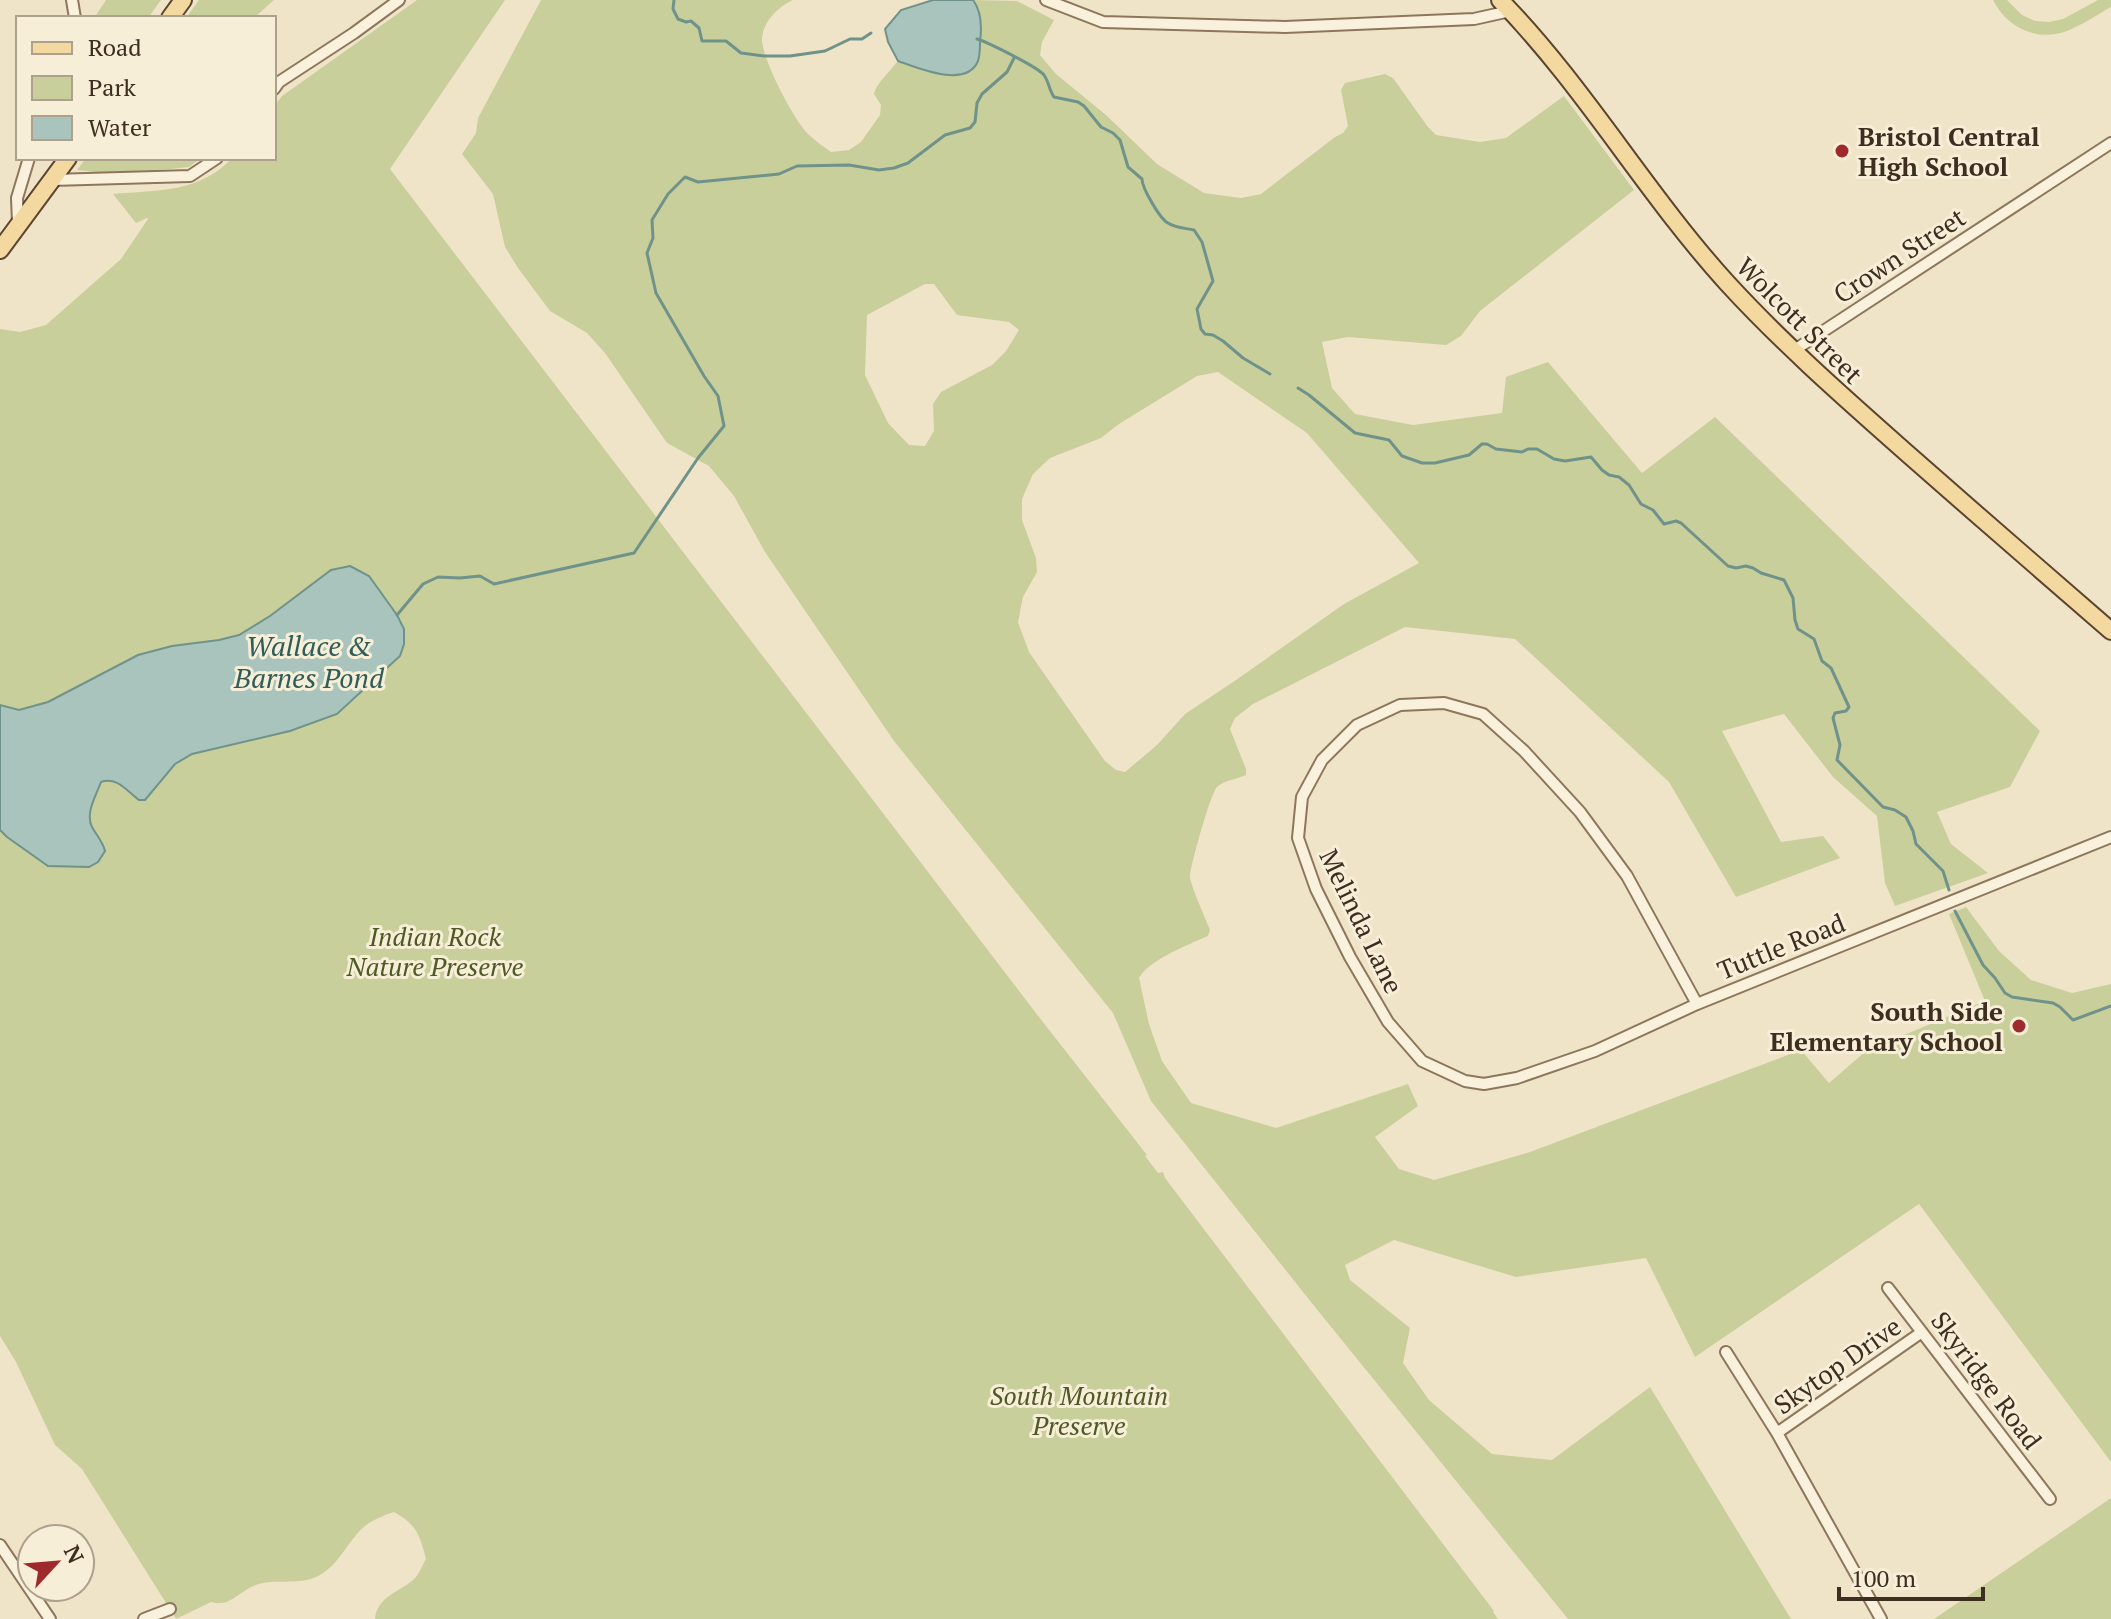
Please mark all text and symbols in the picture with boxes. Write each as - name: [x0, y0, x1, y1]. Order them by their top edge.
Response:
- legend: [16, 16, 276, 160]
- text: Road: [88, 31, 142, 63]
- text: Park: [88, 71, 137, 103]
- text: Water: [88, 111, 152, 143]
- place label: Bristol Central High School: [1858, 119, 2040, 183]
- marker: Bristol Central High School: [1833, 142, 1851, 160]
- street label: Crown Street: [1826, 199, 1972, 310]
- street label: Wolcott Street: [1729, 249, 1871, 391]
- water label: Wallace & Barnes Pond: [233, 627, 385, 696]
- street label: Melinda Lane: [1312, 843, 1412, 999]
- street label: Tuttle Road: [1712, 905, 1850, 987]
- park label: Indian Rock Nature Preserve: [346, 919, 523, 983]
- place label: South Side Elementary School: [1770, 994, 2003, 1058]
- marker: South Side Elementary School: [2010, 1017, 2028, 1035]
- street label: Skyridge Road: [1924, 1304, 2050, 1456]
- street label: Skytop Drive: [1767, 1309, 1907, 1421]
- park label: South Mountain Preserve: [990, 1378, 1168, 1442]
- north arrow: [16, 1523, 96, 1603]
- text: N: [58, 1540, 91, 1568]
- scale bar: [1839, 1551, 1983, 1601]
- text: 100 m: [1851, 1562, 1916, 1594]

